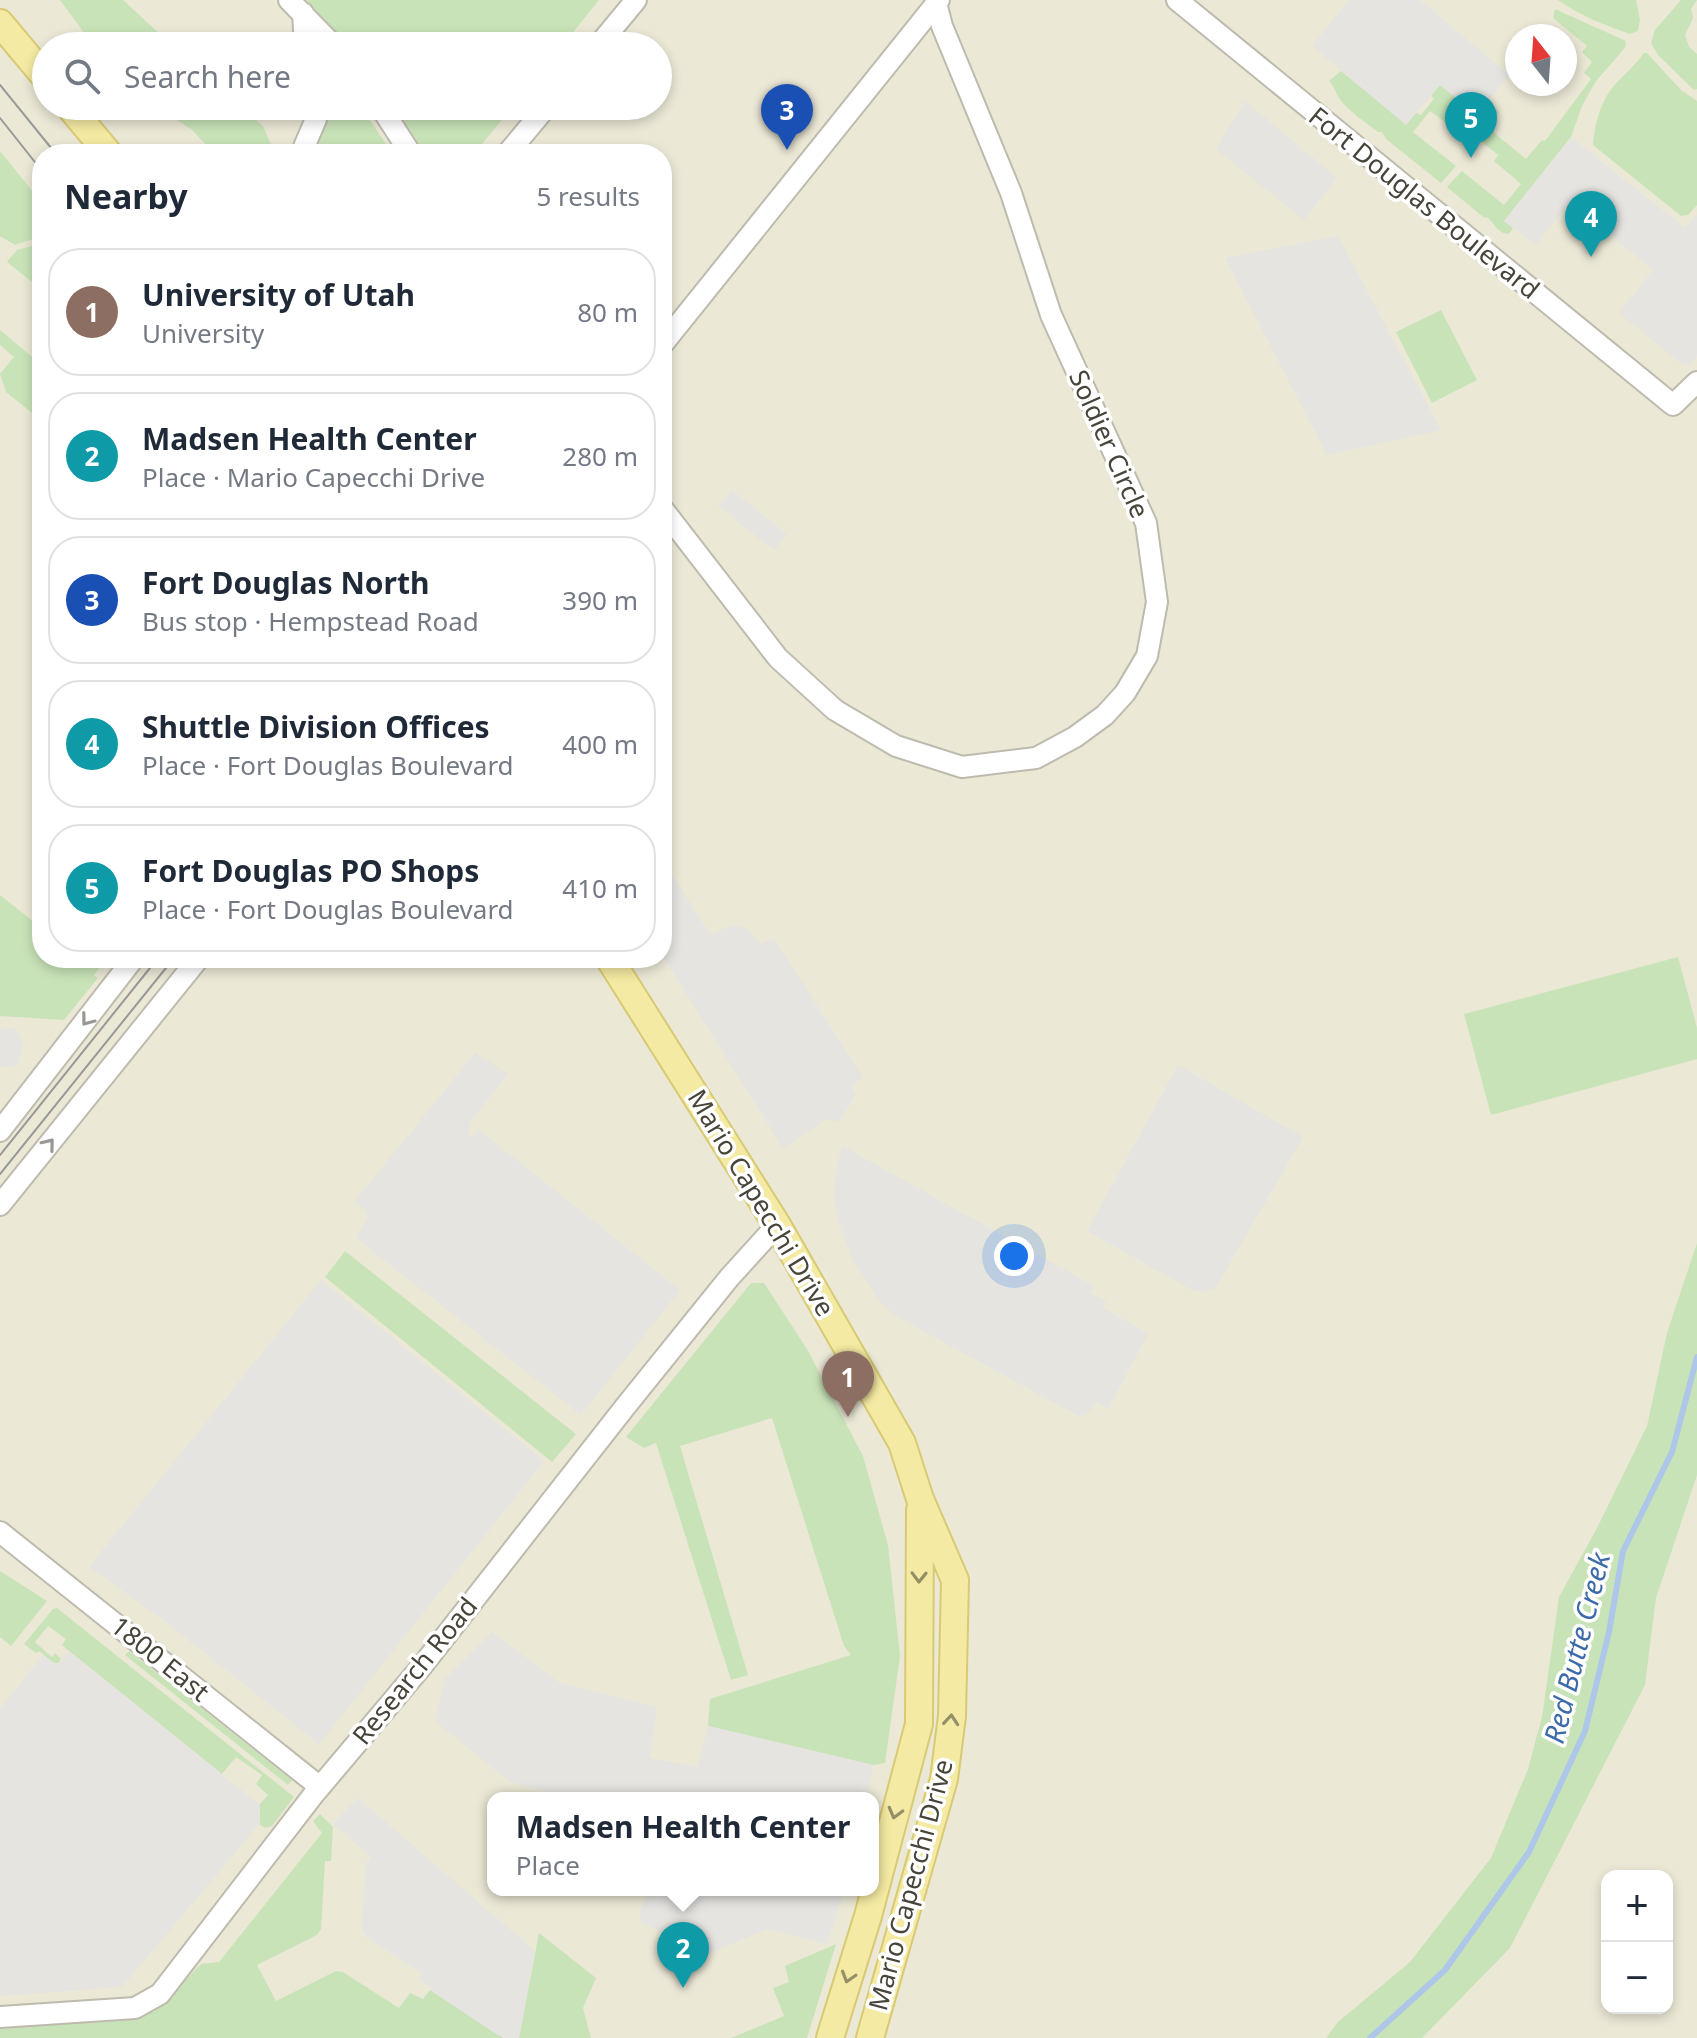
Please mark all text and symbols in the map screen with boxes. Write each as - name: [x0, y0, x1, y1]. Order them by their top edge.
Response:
- north arrow: [1505, 24, 1577, 96]
- search box: [32, 32, 672, 120]
- icon: search: [60, 54, 104, 98]
- text: Search here: [124, 56, 291, 97]
- pin: 3: [761, 84, 813, 150]
- pin: 5: [1445, 92, 1497, 158]
- street label: Fort Douglas Boulevard: [1302, 98, 1547, 306]
- text: Nearby: [64, 173, 188, 219]
- text: 5 results: [536, 178, 640, 214]
- pin: 4: [1565, 191, 1617, 257]
- text: University of Utah: [142, 274, 415, 315]
- text: 1: [85, 294, 99, 330]
- text: 80 m: [577, 294, 638, 330]
- text: University: [142, 315, 264, 351]
- street label: Soldier Circle: [1061, 364, 1159, 523]
- text: Madsen Health Center: [142, 418, 477, 459]
- text: 2: [85, 438, 99, 474]
- text: 280 m: [562, 438, 638, 474]
- text: Place · Mario Capecchi Drive: [142, 459, 485, 495]
- text: Fort Douglas North: [142, 562, 429, 603]
- text: 3: [85, 582, 99, 618]
- text: 390 m: [562, 582, 638, 618]
- text: Bus stop · Hempstead Road: [142, 603, 479, 639]
- text: Shuttle Division Offices: [142, 706, 490, 747]
- text: 4: [85, 726, 99, 762]
- text: 400 m: [562, 726, 638, 762]
- text: Place · Fort Douglas Boulevard: [142, 747, 514, 783]
- text: Fort Douglas PO Shops: [142, 850, 479, 891]
- text: 5: [85, 870, 99, 906]
- text: 410 m: [562, 870, 638, 906]
- text: Place · Fort Douglas Boulevard: [142, 891, 514, 927]
- one-way arrow: [82, 1011, 97, 1026]
- street label: Mario Capecchi Drive: [680, 1082, 844, 1323]
- one-way arrow: [39, 1139, 54, 1153]
- your location: [994, 1236, 1034, 1276]
- pin: 1: [822, 1351, 874, 1417]
- water label: Red Butte Creek: [1534, 1547, 1618, 1747]
- one-way arrow: [910, 1571, 928, 1584]
- street label: Research Road: [343, 1589, 485, 1752]
- street label: 1800 East: [104, 1607, 217, 1709]
- one-way arrow: [942, 1713, 959, 1726]
- street label: Mario Capecchi Drive: [859, 1755, 961, 2014]
- popup: [487, 1792, 879, 1896]
- one-way arrow: [888, 1805, 905, 1819]
- text: Madsen Health Center: [516, 1806, 850, 1847]
- text: Place: [516, 1847, 580, 1883]
- map controls: [1601, 1870, 1673, 2014]
- button: +: [1601, 1870, 1673, 1942]
- pin: 2: [657, 1922, 709, 1988]
- button: −: [1601, 1942, 1673, 2014]
- one-way arrow: [841, 1969, 857, 1983]

